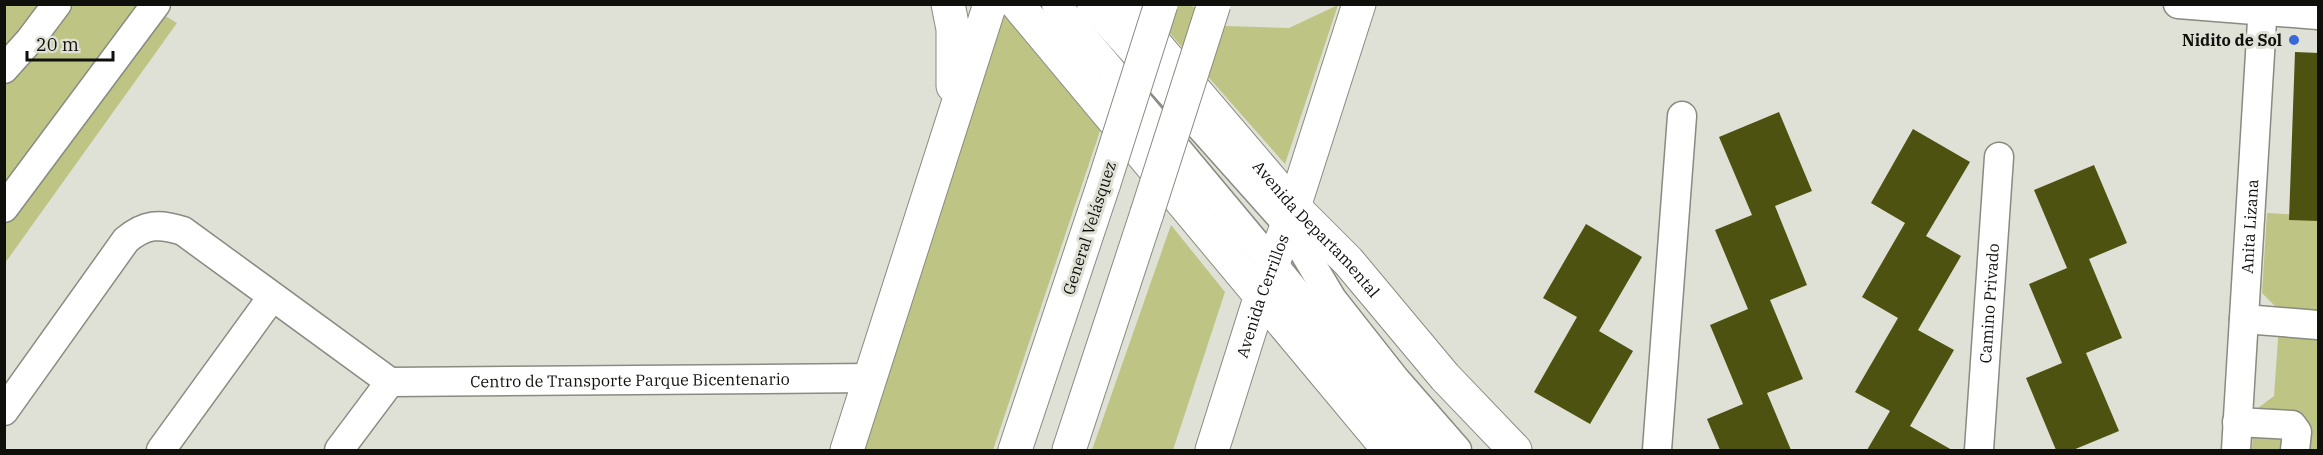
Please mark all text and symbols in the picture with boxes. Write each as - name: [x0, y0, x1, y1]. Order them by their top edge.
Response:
- scale bar: [27, 24, 112, 62]
- place label: Nidito de Sol: [2182, 30, 2282, 50]
- text: 20 m: [36, 33, 79, 56]
- marker: Nidito de Sol: [2287, 33, 2301, 47]
- street label: Avenida Departamental: [1249, 156, 1384, 301]
- street label: General Velásquez: [1058, 159, 1120, 297]
- street label: Anita Lizana: [2237, 178, 2262, 274]
- street label: Avenida Cerrillos: [1232, 231, 1293, 360]
- street label: Camino Privado: [1975, 243, 2003, 364]
- street label: Centro de Transporte Parque Bicentenario: [470, 369, 790, 391]

